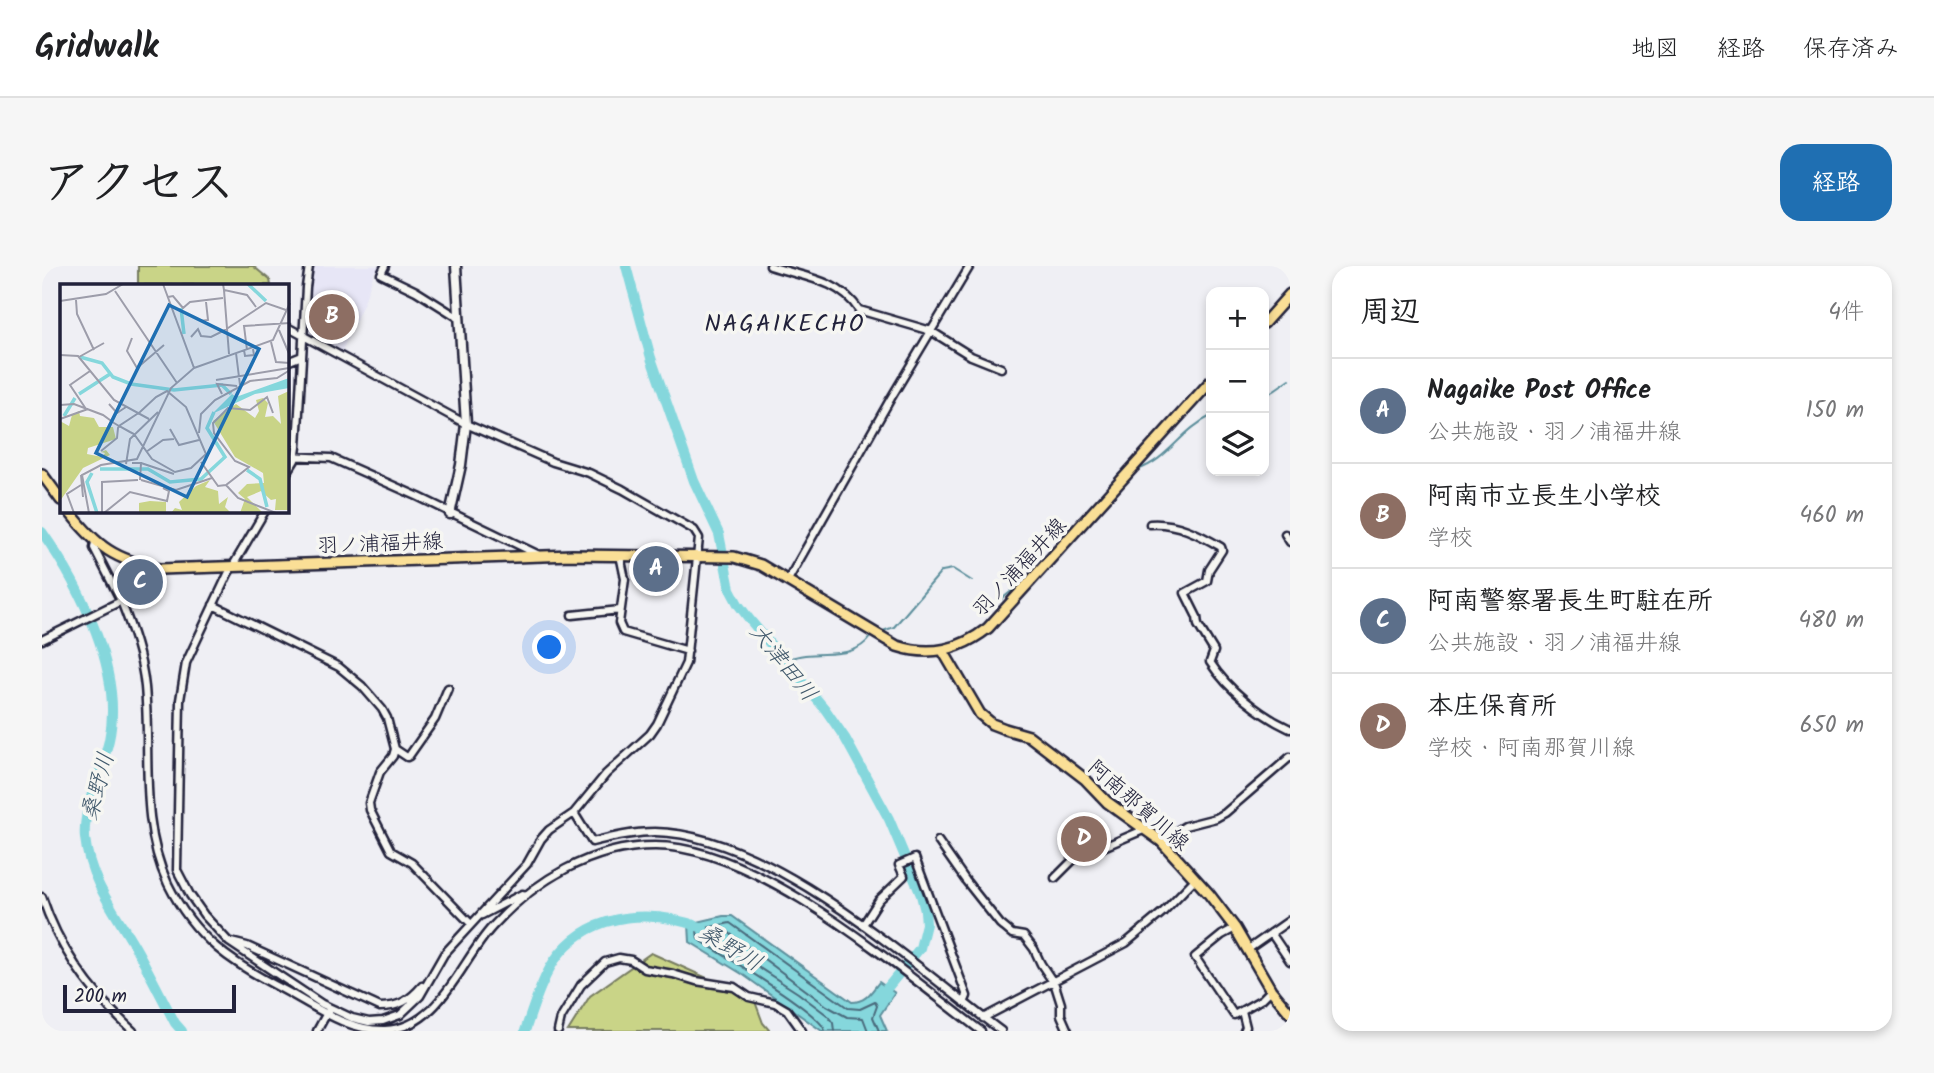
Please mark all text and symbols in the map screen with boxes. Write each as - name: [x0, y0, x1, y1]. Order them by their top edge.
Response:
- text: Gridwalk: [35, 22, 158, 75]
- text: 地図: [1631, 30, 1679, 69]
- text: 経路: [1717, 30, 1765, 69]
- text: 保存済み: [1803, 30, 1899, 69]
- button: 経路: [1780, 144, 1892, 221]
- text: アクセス: [42, 146, 235, 224]
- inset map: [60, 284, 289, 513]
- map controls: [1206, 287, 1269, 476]
- button: +: [1206, 287, 1269, 350]
- text: 周辺: [1360, 289, 1420, 337]
- pin: B: [309, 291, 355, 343]
- text: 4件: [1828, 295, 1864, 331]
- district label: NAGAIKECHO: [705, 305, 865, 344]
- button: −: [1206, 350, 1269, 413]
- text: Nagaike Post Office: [1427, 370, 1651, 412]
- text: A: [1376, 393, 1390, 429]
- text: 150 m: [1805, 393, 1864, 429]
- button: layers: [1206, 413, 1269, 476]
- text: 公共施設 · 羽ノ浦福井線: [1427, 415, 1681, 451]
- text: 阿南市立長生小学校: [1427, 476, 1661, 518]
- text: B: [1376, 498, 1390, 534]
- text: 460 m: [1800, 498, 1864, 534]
- street label: 羽ノ浦福井線: [965, 511, 1075, 625]
- text: 学校: [1427, 521, 1473, 557]
- street label: 羽ノ浦福井線: [317, 526, 444, 563]
- pin: A: [633, 543, 679, 595]
- pin: C: [117, 556, 163, 608]
- text: 阿南警察署長生町駐在所: [1427, 581, 1713, 623]
- text: C: [1376, 603, 1390, 639]
- text: 480 m: [1798, 603, 1864, 639]
- water label: 大津田川: [740, 616, 825, 710]
- text: 公共施設 · 羽ノ浦福井線: [1427, 626, 1681, 662]
- your location: [532, 630, 566, 664]
- text: 本庄保育所: [1427, 686, 1557, 728]
- text: D: [1375, 708, 1391, 744]
- text: 650 m: [1800, 708, 1864, 744]
- text: 学校 · 阿南那賀川線: [1427, 731, 1635, 767]
- water label: 桑野川: [73, 749, 125, 825]
- street label: 阿南那賀川線: [1080, 752, 1196, 860]
- pin: D: [1061, 813, 1107, 865]
- water label: 桑野川: [691, 916, 769, 982]
- scale bar: [63, 982, 236, 1014]
- text: 200 m: [74, 982, 127, 1012]

